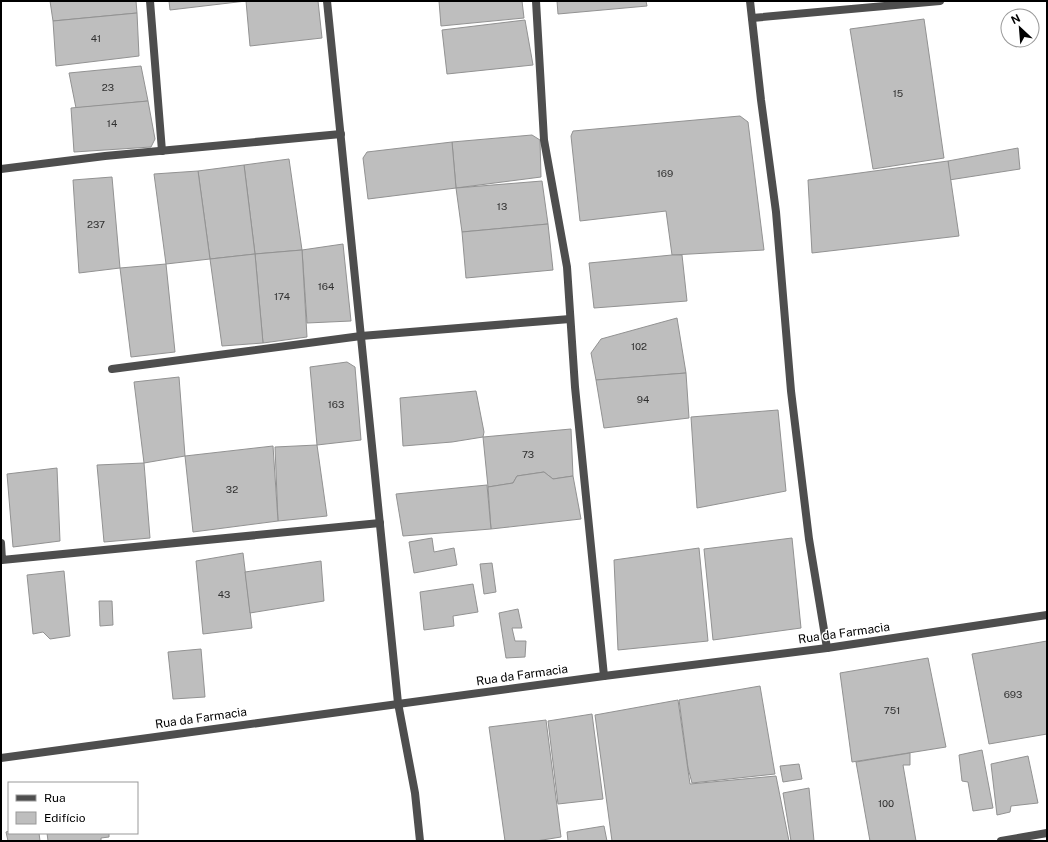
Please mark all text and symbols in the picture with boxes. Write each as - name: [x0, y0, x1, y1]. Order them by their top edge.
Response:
- north arrow: [1000, 8, 1040, 48]
- text: N: [1009, 12, 1022, 26]
- house number: 41: [91, 32, 101, 44]
- house number: 23: [102, 81, 114, 93]
- house number: 15: [893, 87, 903, 99]
- house number: 14: [107, 117, 117, 129]
- house number: 169: [657, 167, 673, 179]
- house number: 13: [497, 200, 507, 212]
- house number: 237: [87, 218, 105, 230]
- house number: 164: [318, 280, 334, 292]
- house number: 174: [274, 290, 290, 302]
- house number: 102: [631, 340, 647, 352]
- house number: 94: [637, 393, 649, 405]
- house number: 163: [328, 398, 344, 410]
- house number: 73: [522, 448, 534, 460]
- house number: 32: [226, 483, 238, 495]
- house number: 43: [218, 588, 230, 600]
- street label: Rua da Farmacia: [797, 620, 891, 646]
- street label: Rua da Farmacia: [475, 662, 569, 688]
- house number: 693: [1004, 688, 1022, 700]
- house number: 751: [884, 704, 900, 716]
- street label: Rua da Farmacia: [154, 705, 248, 731]
- legend: [8, 782, 138, 834]
- text: Rua: [44, 791, 66, 805]
- house number: 100: [878, 797, 894, 809]
- text: Edifício: [44, 811, 86, 825]

